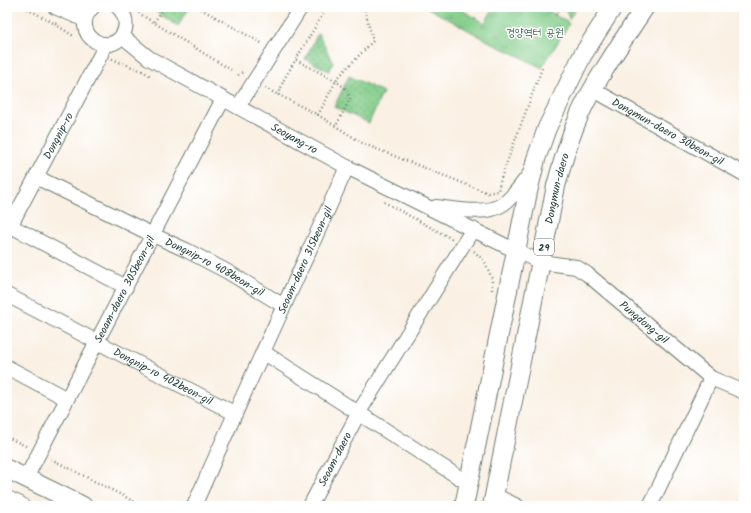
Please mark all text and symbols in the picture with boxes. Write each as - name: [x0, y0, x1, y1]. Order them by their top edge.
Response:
- park label: 경양역터 공원: [506, 24, 564, 42]
- street label: Dongmun-daero 30beon-gil: [608, 94, 727, 171]
- street label: Dongnip-ro: [39, 109, 79, 163]
- street label: Seoyang-ro: [267, 119, 321, 159]
- street label: Dongmun-daero: [541, 151, 575, 226]
- street label: Seoam-daero 315beon-gil: [273, 203, 338, 317]
- street label: Seoam-daero 305beon-gil: [90, 233, 161, 346]
- street label: Dongnip-ro 408beon-gil: [162, 234, 267, 302]
- road number: 29: [534, 239, 554, 255]
- street label: Pungdong-gil: [615, 297, 672, 349]
- street label: Dongnip-ro 402beon-gil: [110, 344, 216, 411]
- street label: Seoam-daero: [314, 429, 357, 490]

